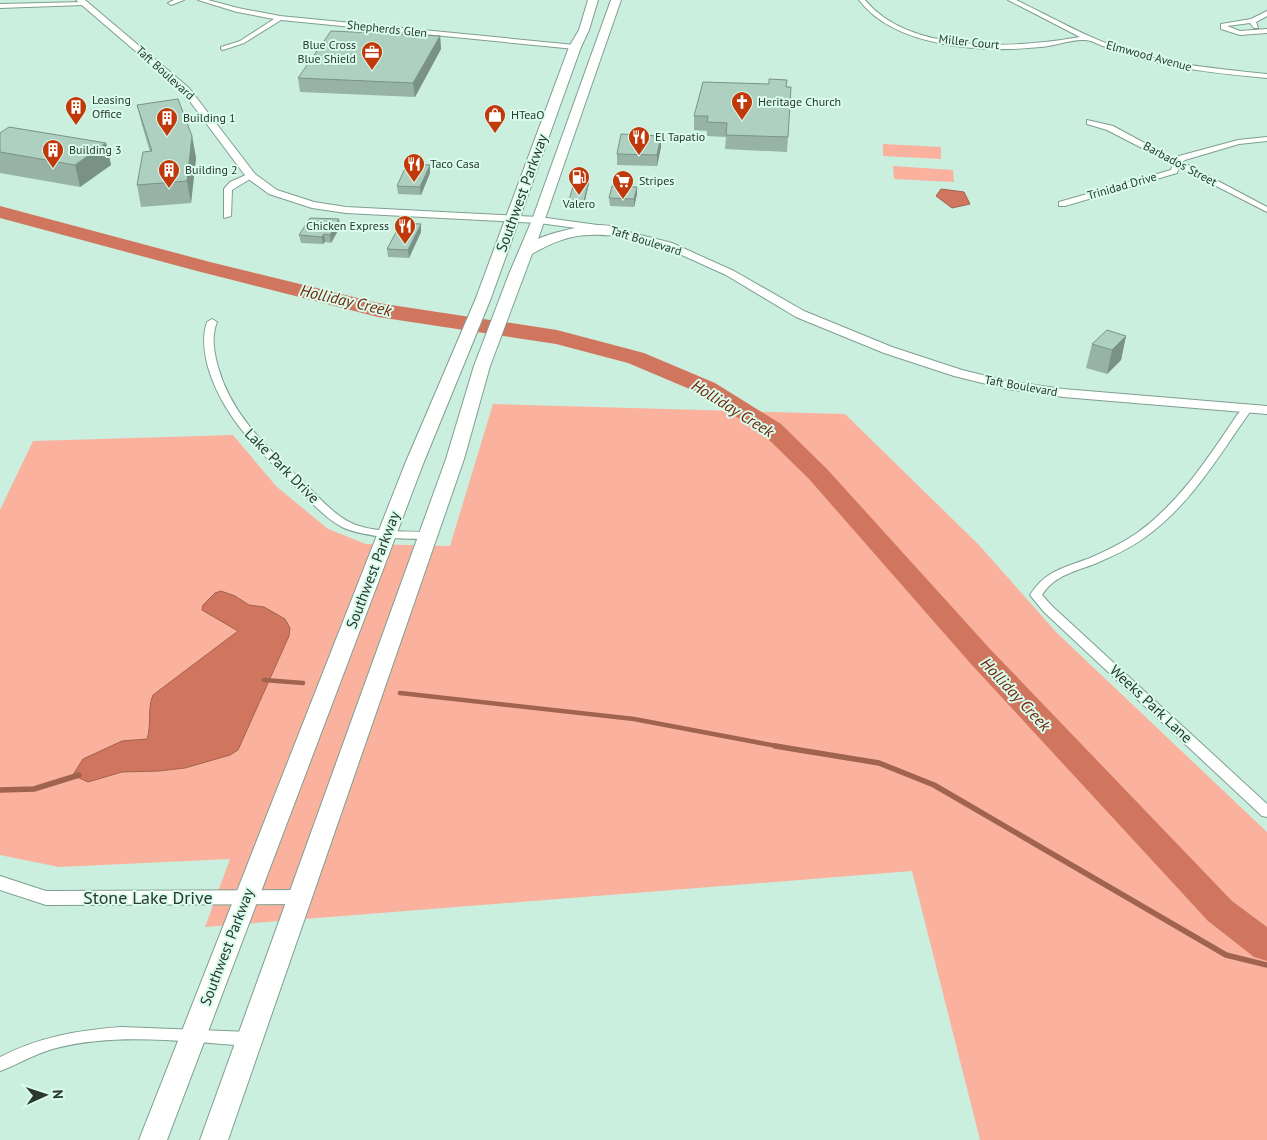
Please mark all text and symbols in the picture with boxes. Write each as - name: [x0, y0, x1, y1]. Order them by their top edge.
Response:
- street label: Shepherds Glen: [346, 17, 428, 40]
- street label: Miller Court: [938, 31, 1000, 52]
- place label: Blue Cross Blue Shield: [298, 37, 356, 66]
- street label: Elmwood Avenue: [1105, 37, 1194, 74]
- office icon: Blue Cross Blue Shield: [360, 40, 384, 71]
- street label: Taft Boulevard: [133, 42, 198, 103]
- church icon: Heritage Church: [730, 90, 754, 121]
- place label: Leasing Office: [92, 92, 131, 121]
- place label: Heritage Church: [758, 94, 841, 109]
- building icon: Leasing Office: [64, 95, 88, 126]
- shop icon: HTeaO: [483, 103, 507, 134]
- building icon: Building 1: [155, 106, 179, 137]
- place label: HTeaO: [511, 107, 544, 122]
- place label: Building 1: [183, 110, 236, 125]
- restaurant icon: El Tapatio: [627, 125, 651, 156]
- place label: El Tapatio: [655, 129, 705, 144]
- street label: Southwest Parkway: [491, 131, 552, 254]
- building icon: Building 3: [41, 138, 65, 169]
- street label: Barbados Street: [1141, 138, 1220, 189]
- place label: Building 3: [69, 142, 122, 157]
- restaurant icon: Taco Casa: [402, 152, 426, 183]
- place label: Taco Casa: [430, 156, 480, 171]
- building icon: Building 2: [157, 158, 181, 189]
- place label: Building 2: [185, 162, 238, 177]
- fuel station icon: Valero: [567, 165, 591, 196]
- street label: Trinidad Drive: [1085, 168, 1158, 203]
- supermarket icon: Stripes: [611, 169, 635, 200]
- place label: Stripes: [639, 173, 674, 188]
- place label: Valero: [562, 196, 595, 211]
- restaurant icon: Chicken Express: [393, 214, 417, 245]
- place label: Chicken Express: [306, 218, 389, 233]
- street label: Taft Boulevard: [609, 223, 684, 258]
- water label: Holliday Creek: [298, 280, 394, 320]
- street label: Taft Boulevard: [983, 372, 1059, 399]
- water label: Holliday Creek: [688, 375, 779, 442]
- street label: Lake Park Drive: [241, 424, 324, 507]
- street label: Southwest Parkway: [341, 508, 404, 631]
- water label: Holliday Creek: [977, 653, 1056, 736]
- street label: Weeks Park Lane: [1106, 660, 1197, 747]
- street label: Southwest Parkway: [195, 885, 258, 1008]
- street label: Stone Lake Drive: [83, 886, 213, 909]
- north arrow: [20, 1070, 70, 1120]
- text: N: [49, 1089, 67, 1099]

